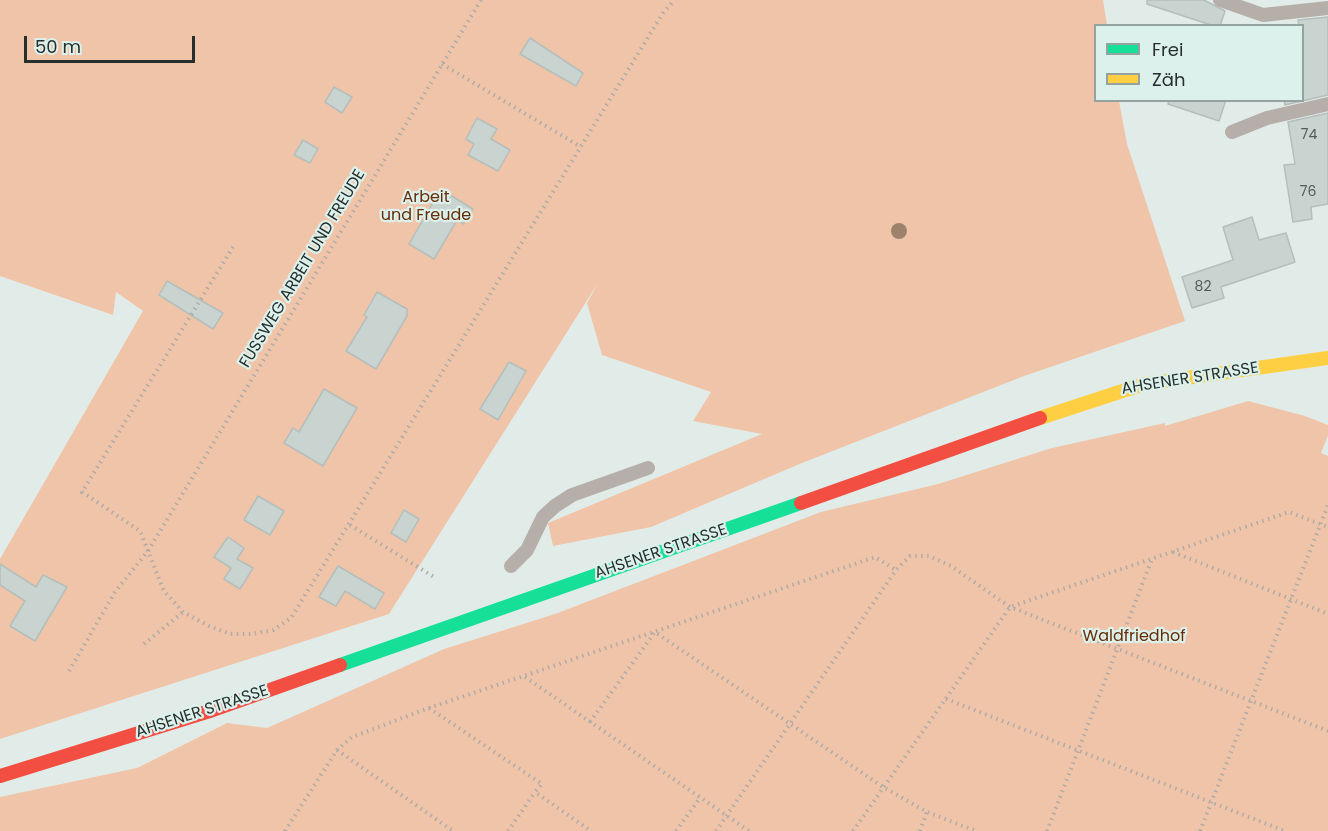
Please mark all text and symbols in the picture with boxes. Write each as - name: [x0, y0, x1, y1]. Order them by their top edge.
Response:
- scale bar: [27, 24, 198, 62]
- legend: [1094, 24, 1304, 102]
- text: 50 m: [35, 34, 81, 59]
- text: Frei: [1152, 37, 1183, 62]
- text: Zäh: [1152, 67, 1185, 92]
- house number: 74: [1301, 127, 1317, 143]
- street label: FUSSWEG ARBEIT UND FREUDE: [236, 167, 370, 371]
- house number: 76: [1300, 184, 1316, 200]
- park label: Arbeit und Freude: [381, 188, 471, 226]
- house number: 82: [1195, 279, 1211, 295]
- street label: AHSENER STRASSE: [1120, 359, 1260, 399]
- street label: AHSENER STRASSE: [592, 520, 730, 584]
- park label: Waldfriedhof: [1083, 627, 1185, 647]
- street label: AHSENER STRASSE: [133, 681, 271, 743]

